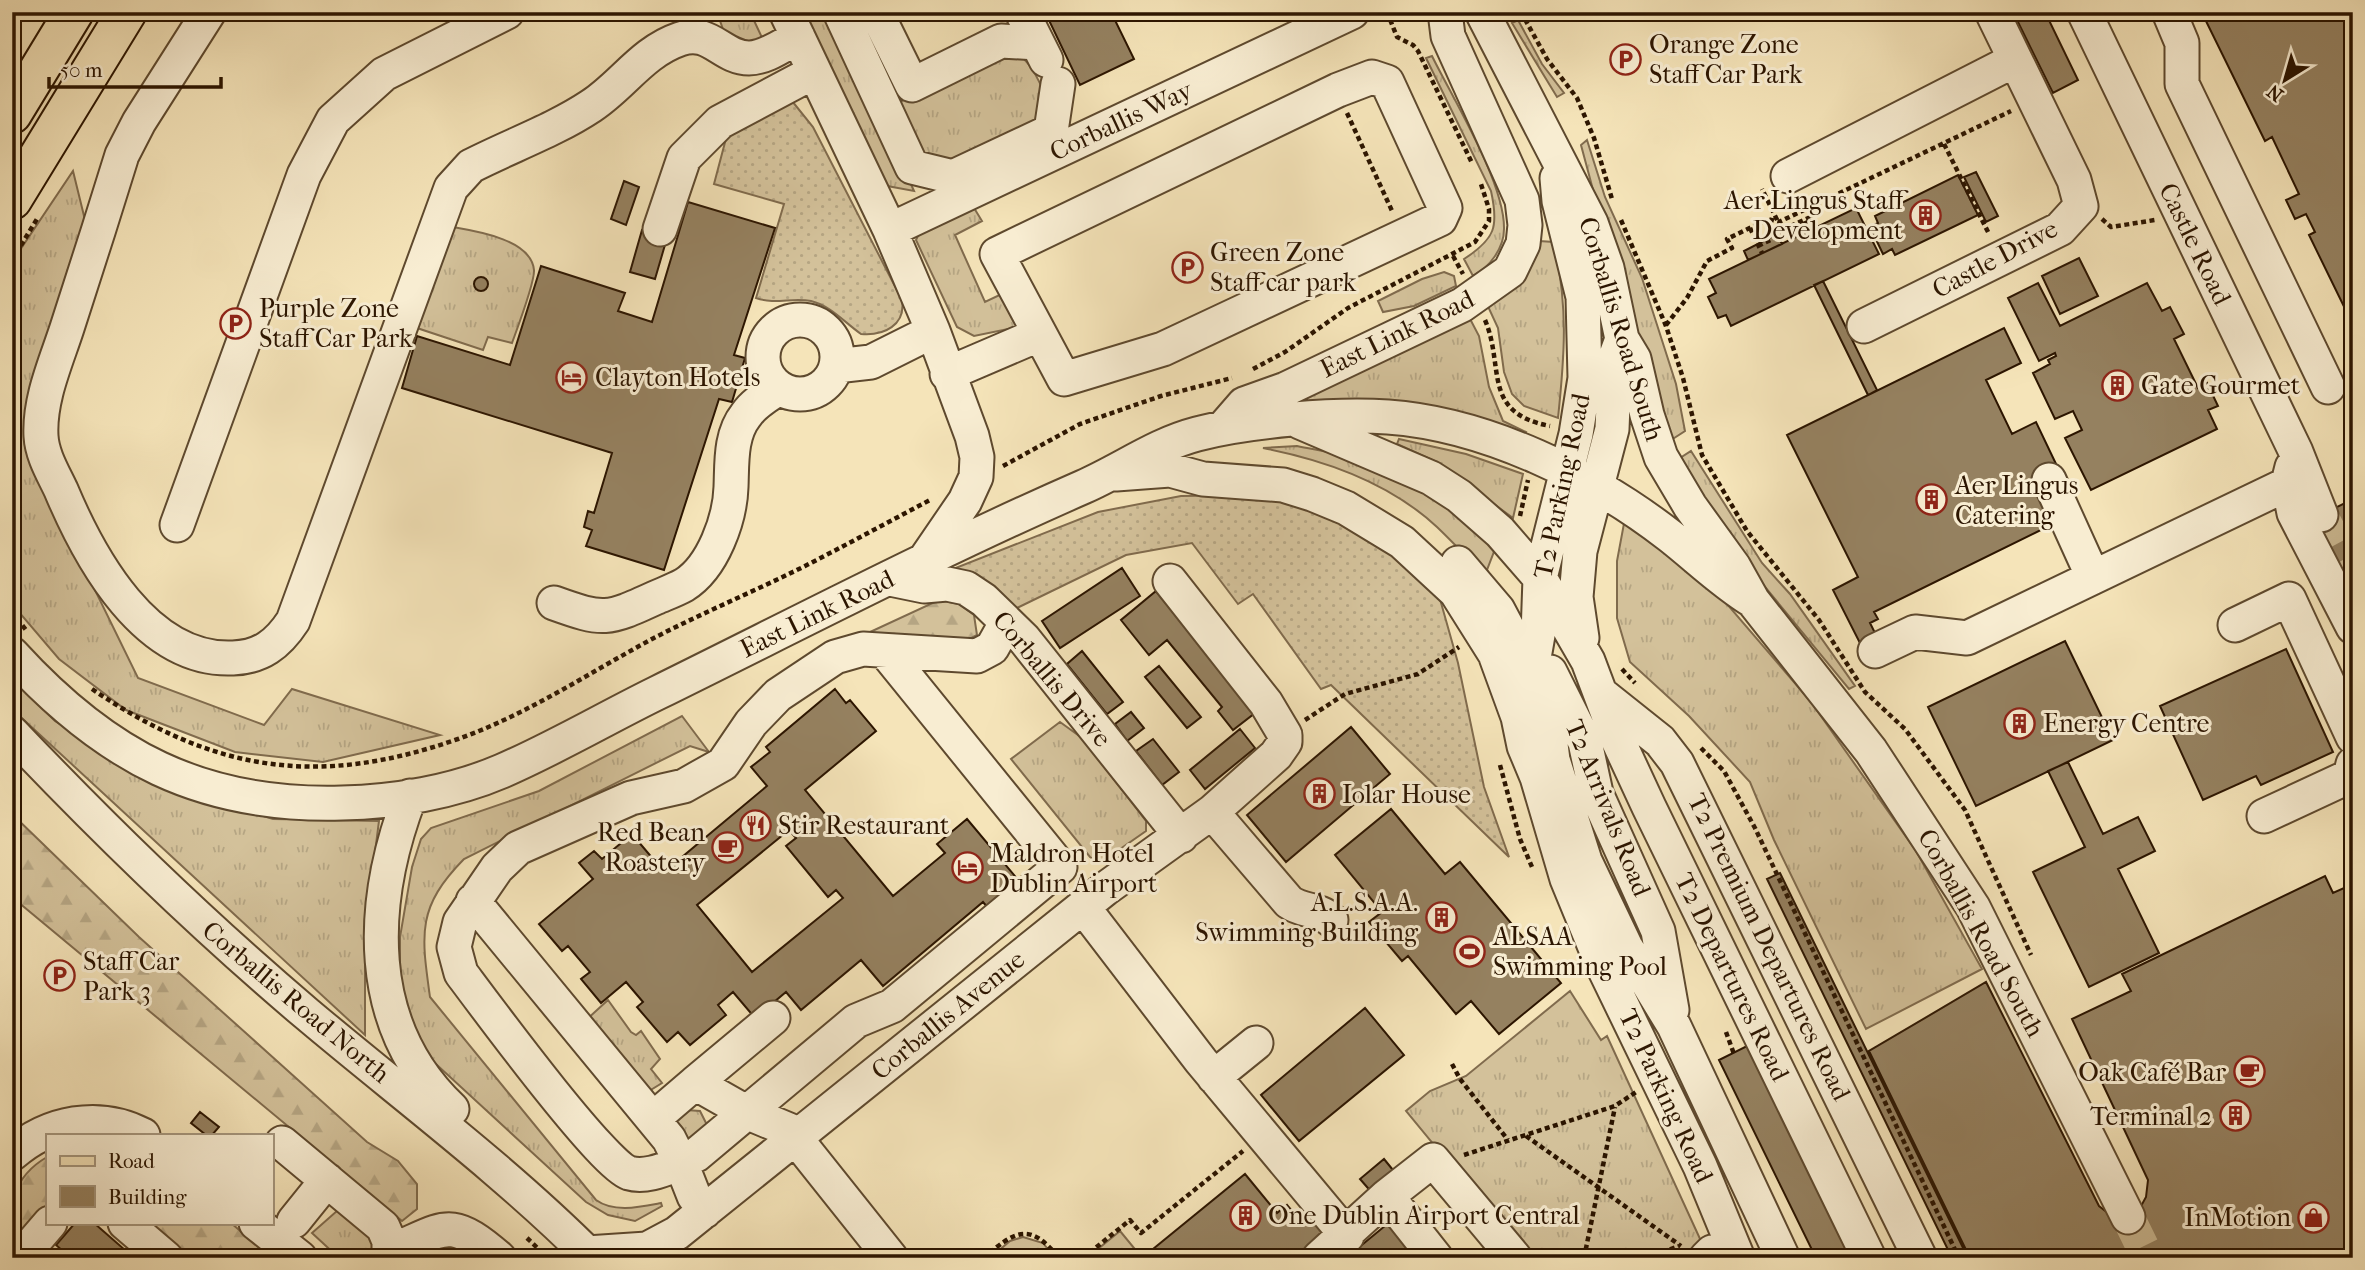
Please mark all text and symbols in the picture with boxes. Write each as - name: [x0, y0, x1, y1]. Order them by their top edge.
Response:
- place label: Orange Zone Staff Car Park: [1649, 29, 1803, 90]
- parking icon: Orange Zone Staff Car Park: [1609, 42, 1643, 76]
- scale bar: [49, 46, 220, 90]
- north arrow: [2250, 46, 2320, 116]
- text: 50 m: [60, 58, 103, 82]
- street label: Corballis Way: [1045, 74, 1198, 168]
- text: N: [2263, 79, 2288, 106]
- street label: Castle Road: [2152, 178, 2238, 311]
- place label: Aer Lingus Staff Development: [1723, 185, 1909, 246]
- building icon: Aer Lingus Staff Development: [1909, 198, 1943, 232]
- street label: Corballis Road South: [1572, 213, 1670, 445]
- street label: Castle Drive: [1927, 213, 2063, 305]
- place label: Green Zone Staff car park: [1210, 237, 1357, 298]
- parking icon: Green Zone Staff car park: [1170, 250, 1204, 284]
- street label: East Link Road: [1315, 283, 1480, 385]
- place label: Purple Zone Staff Car Park: [259, 293, 413, 354]
- parking icon: Purple Zone Staff Car Park: [219, 306, 253, 340]
- hotel icon: Clayton Hotels: [555, 360, 589, 394]
- place label: Clayton Hotels: [595, 362, 760, 393]
- building icon: Gate Gourmet: [2101, 368, 2135, 402]
- place label: Gate Gourmet: [2141, 370, 2301, 401]
- street label: T2 Parking Road: [1527, 390, 1597, 581]
- place label: Aer Lingus Catering: [1954, 470, 2078, 531]
- building icon: Aer Lingus Catering: [1915, 483, 1949, 517]
- street label: East Link Road: [735, 563, 900, 665]
- street label: Corballis Drive: [986, 605, 1118, 753]
- building icon: Energy Centre: [2003, 706, 2037, 740]
- place label: Energy Centre: [2043, 708, 2210, 739]
- street label: T2 Arrivals Road: [1558, 715, 1658, 902]
- building icon: Iolar House: [1302, 777, 1336, 811]
- place label: Iolar House: [1342, 779, 1471, 810]
- street label: T2 Premium Departures Road: [1681, 788, 1857, 1106]
- restaurant icon: Stir Restaurant: [738, 808, 772, 842]
- place label: Stir Restaurant: [778, 810, 950, 841]
- place label: Red Bean Roastery: [597, 817, 706, 878]
- street label: Corballis Road South: [1911, 824, 2051, 1043]
- cafe icon: Red Bean Roastery: [711, 830, 745, 864]
- place label: Maldron Hotel Dublin Airport: [990, 838, 1158, 899]
- hotel icon: Maldron Hotel Dublin Airport: [950, 851, 984, 885]
- street label: T2 Departures Road: [1668, 868, 1796, 1087]
- place label: A.L.S.A.A. Swimming Building: [1195, 887, 1419, 948]
- building icon: A.L.S.A.A. Swimming Building: [1424, 900, 1458, 934]
- street label: Corballis Road North: [196, 915, 396, 1090]
- place label: ALSAA Swimming Pool: [1492, 921, 1667, 982]
- sports icon: ALSAA Swimming Pool: [1453, 934, 1487, 968]
- street label: Corballis Avenue: [865, 944, 1031, 1086]
- place label: Staff Car Park 3: [83, 946, 179, 1007]
- parking icon: Staff Car Park 3: [43, 959, 77, 993]
- street label: T2 Parking Road: [1612, 1004, 1720, 1189]
- cafe icon: Oak Café Bar: [2232, 1055, 2266, 1089]
- place label: Oak Café Bar: [2078, 1057, 2226, 1088]
- building icon: Terminal 2: [2218, 1099, 2252, 1133]
- place label: Terminal 2: [2090, 1101, 2212, 1132]
- legend: [46, 1134, 273, 1224]
- text: Road: [108, 1149, 155, 1173]
- text: Building: [108, 1185, 187, 1209]
- building icon: One Dublin Airport Central: [1228, 1198, 1262, 1232]
- place label: One Dublin Airport Central: [1268, 1200, 1580, 1231]
- shop icon: InMotion: [2297, 1200, 2331, 1234]
- place label: InMotion: [2184, 1202, 2291, 1233]

